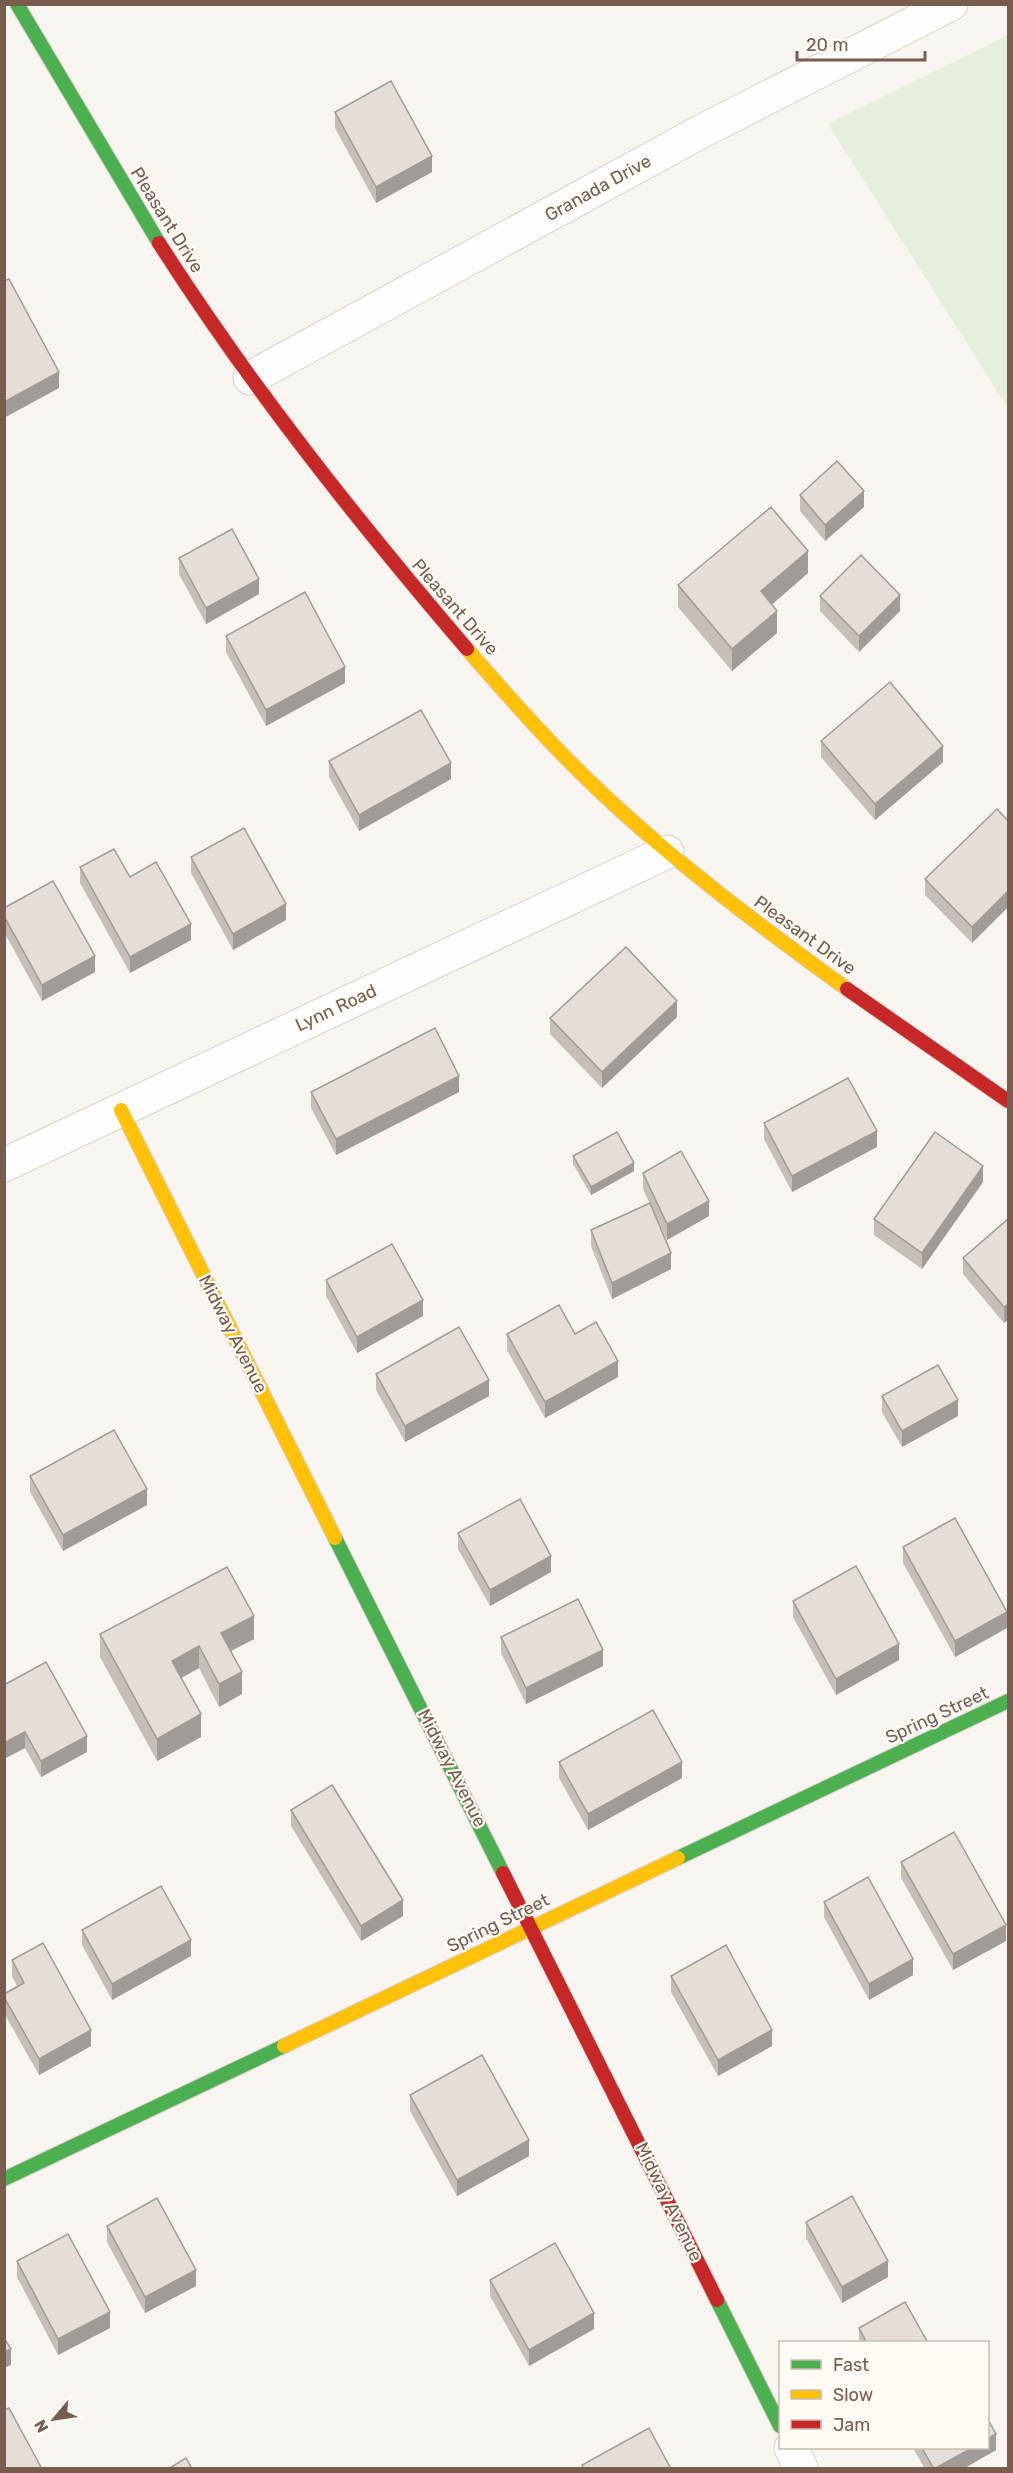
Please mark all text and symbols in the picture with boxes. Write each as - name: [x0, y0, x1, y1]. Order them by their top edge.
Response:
- scale bar: [797, 24, 924, 62]
- text: 20 m: [806, 34, 848, 56]
- street label: Granada Drive: [541, 150, 655, 226]
- street label: Pleasant Drive: [126, 163, 208, 277]
- street label: Pleasant Drive: [407, 554, 503, 660]
- street label: Pleasant Drive: [750, 891, 860, 979]
- street label: Lynn Road: [292, 980, 380, 1036]
- street label: Midway Avenue: [194, 1271, 272, 1397]
- street label: Spring Street: [882, 1682, 992, 1748]
- street label: Midway Avenue: [413, 1705, 491, 1831]
- street label: Spring Street: [443, 1889, 553, 1957]
- street label: Midway Avenue: [631, 2139, 707, 2265]
- legend: [779, 2341, 989, 2449]
- text: Fast: [833, 2354, 869, 2376]
- text: Slow: [833, 2384, 873, 2406]
- north arrow: [24, 2389, 84, 2449]
- text: Jam: [833, 2414, 870, 2436]
- text: N: [30, 2416, 52, 2436]

